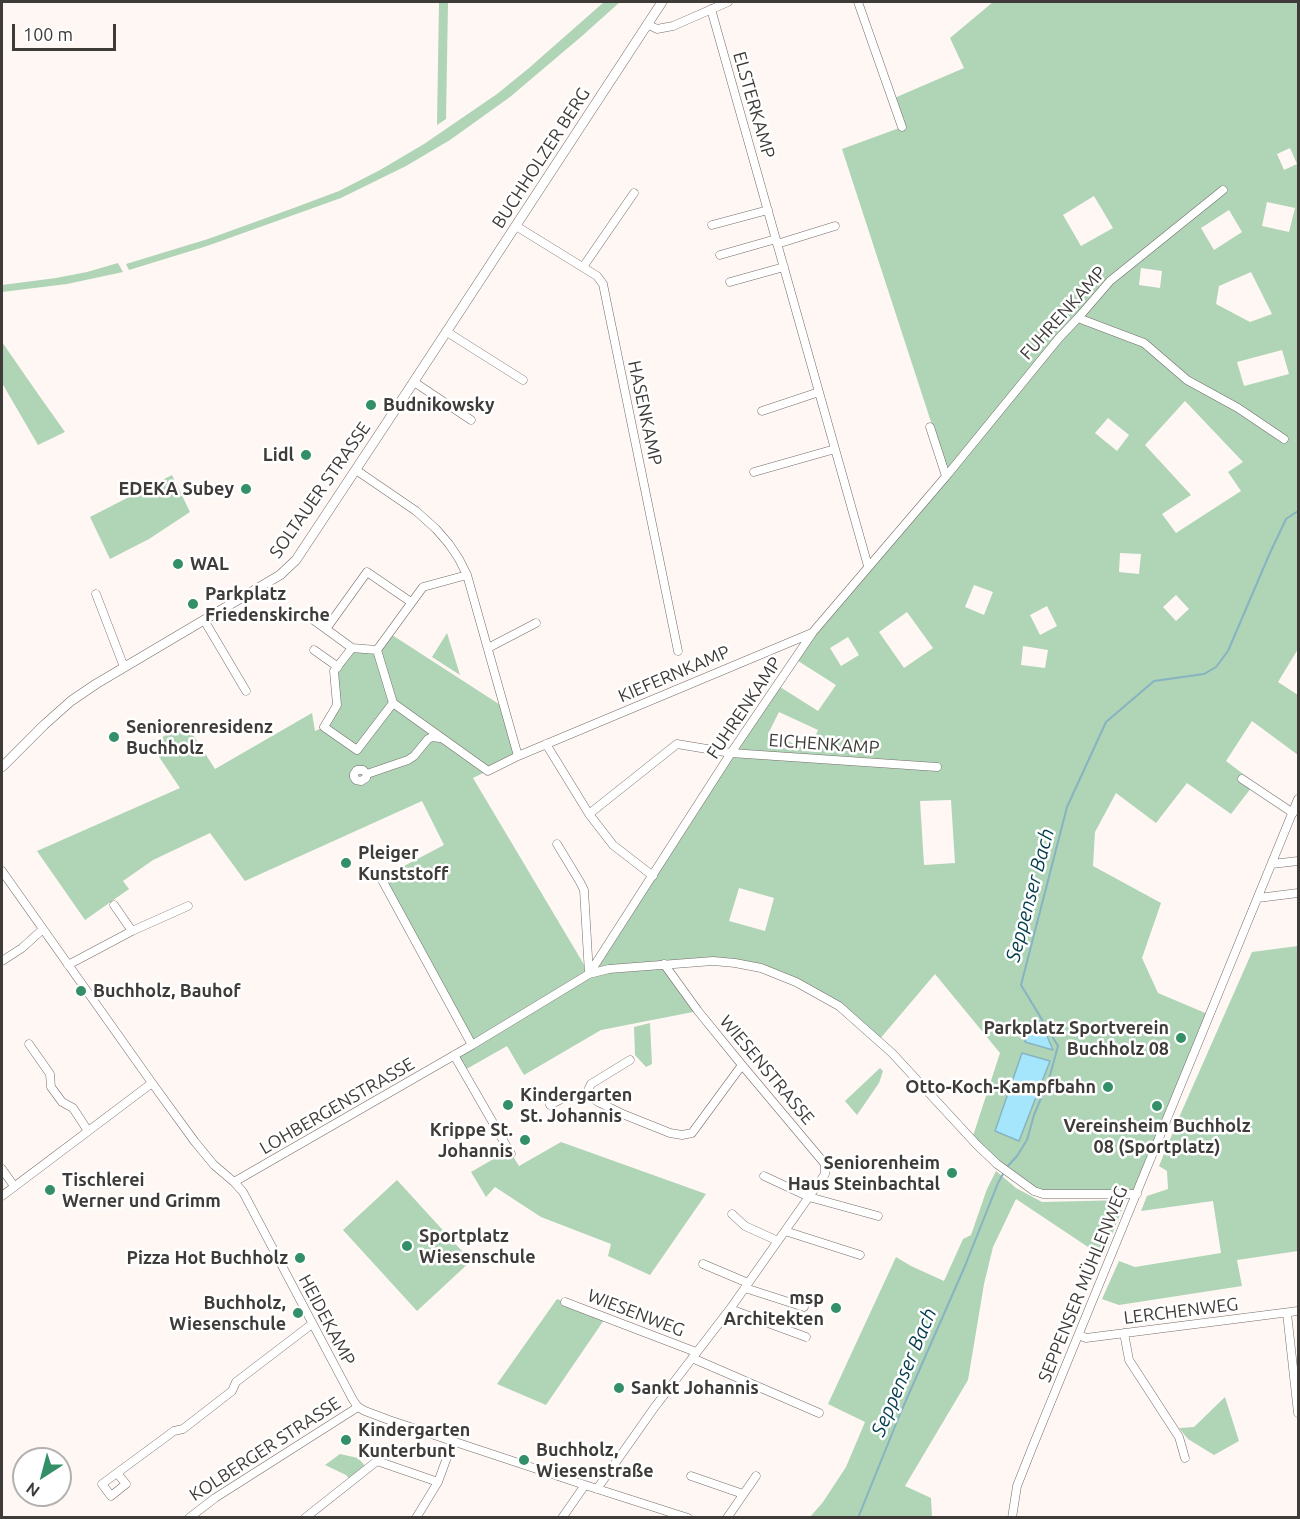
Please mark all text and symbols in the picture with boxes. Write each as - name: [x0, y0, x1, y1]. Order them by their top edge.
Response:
- scale bar: [15, 12, 118, 50]
- text: 100 m: [23, 24, 73, 44]
- street label: ELSTERKAMP: [728, 49, 780, 161]
- street label: BUCHHOLZER BERG: [487, 84, 595, 232]
- street label: FUHRENKAMP: [1015, 262, 1111, 364]
- street label: HASENKAMP: [623, 359, 667, 467]
- place label: Budnikowsky: [383, 394, 494, 416]
- marker: Budnikowsky: [364, 398, 378, 412]
- street label: SOLTAUER STRASSE: [265, 418, 375, 562]
- place label: Lidl: [263, 444, 294, 466]
- marker: Lidl: [299, 448, 313, 462]
- place label: EDEKA Subey: [119, 478, 234, 500]
- marker: EDEKA Subey: [239, 482, 253, 496]
- place label: WAL: [190, 553, 229, 575]
- marker: WAL: [171, 557, 185, 571]
- place label: Parkplatz Friedenskirche: [205, 583, 330, 626]
- marker: Parkplatz Friedenskirche: [186, 597, 200, 611]
- street label: KIEFERNKAMP: [615, 641, 733, 707]
- street label: FUHRENKAMP: [702, 653, 786, 763]
- place label: Seniorenresidenz Buchholz: [126, 716, 273, 758]
- street label: EICHENKAMP: [768, 729, 880, 759]
- marker: Seniorenresidenz Buchholz: [107, 730, 121, 744]
- water label: Seppenser Bach: [1001, 826, 1059, 964]
- place label: Pleiger Kunststoff: [358, 842, 448, 884]
- marker: Pleiger Kunststoff: [339, 856, 353, 870]
- place label: Buchholz, Bauhof: [93, 980, 241, 1002]
- marker: Buchholz, Bauhof: [74, 984, 88, 998]
- street label: WIESENSTRASSE: [715, 1011, 819, 1129]
- place label: Parkplatz Sportverein Buchholz 08: [983, 1017, 1169, 1060]
- marker: Parkplatz Sportverein Buchholz 08: [1174, 1031, 1188, 1045]
- street label: LOHBERGENSTRASSE: [256, 1053, 418, 1159]
- place label: Otto-Koch-Kampfbahn: [905, 1076, 1096, 1098]
- marker: Otto-Koch-Kampfbahn: [1101, 1080, 1115, 1094]
- place label: Kindergarten St. Johannis: [520, 1084, 632, 1126]
- marker: Kindergarten St. Johannis: [501, 1098, 515, 1112]
- marker: Vereinsheim Buchholz 08 (Sportplatz): [1150, 1099, 1164, 1113]
- place label: Vereinsheim Buchholz 08 (Sportplatz): [1063, 1115, 1251, 1158]
- place label: Krippe St. Johannis: [430, 1119, 513, 1162]
- marker: Krippe St. Johannis: [518, 1133, 532, 1147]
- place label: Seniorenheim Haus Steinbachtal: [788, 1152, 940, 1194]
- marker: Seniorenheim Haus Steinbachtal: [945, 1166, 959, 1180]
- place label: Tischlerei Werner und Grimm: [62, 1169, 221, 1212]
- marker: Tischlerei Werner und Grimm: [43, 1183, 57, 1197]
- street label: SEPPENSER MÜHLENWEG: [1034, 1183, 1132, 1385]
- place label: Sportplatz Wiesenschule: [419, 1225, 536, 1268]
- marker: Sportplatz Wiesenschule: [400, 1239, 414, 1253]
- place label: Pizza Hot Buchholz: [127, 1247, 288, 1269]
- marker: Pizza Hot Buchholz: [293, 1251, 307, 1265]
- street label: HEIDEKAMP: [294, 1271, 360, 1369]
- street label: WIESENWEG: [584, 1285, 688, 1341]
- place label: msp Architekten: [724, 1287, 824, 1330]
- place label: Buchholz, Wiesenschule: [169, 1292, 286, 1334]
- street label: LERCHENWEG: [1122, 1293, 1240, 1329]
- marker: msp Architekten: [829, 1301, 843, 1315]
- water label: Seppenser Bach: [866, 1304, 942, 1440]
- marker: Buchholz, Wiesenschule: [291, 1306, 305, 1320]
- place label: Sankt Johannis: [631, 1377, 759, 1399]
- marker: Sankt Johannis: [612, 1381, 626, 1395]
- street label: KOLBERGER STRASSE: [185, 1392, 345, 1506]
- place label: Kindergarten Kunterbunt: [358, 1419, 470, 1462]
- marker: Kindergarten Kunterbunt: [339, 1433, 353, 1447]
- place label: Buchholz, Wiesenstraße: [536, 1439, 654, 1482]
- north arrow: [12, 1447, 72, 1507]
- marker: Buchholz, Wiesenstraße: [517, 1453, 531, 1467]
- text: N: [22, 1479, 43, 1501]

